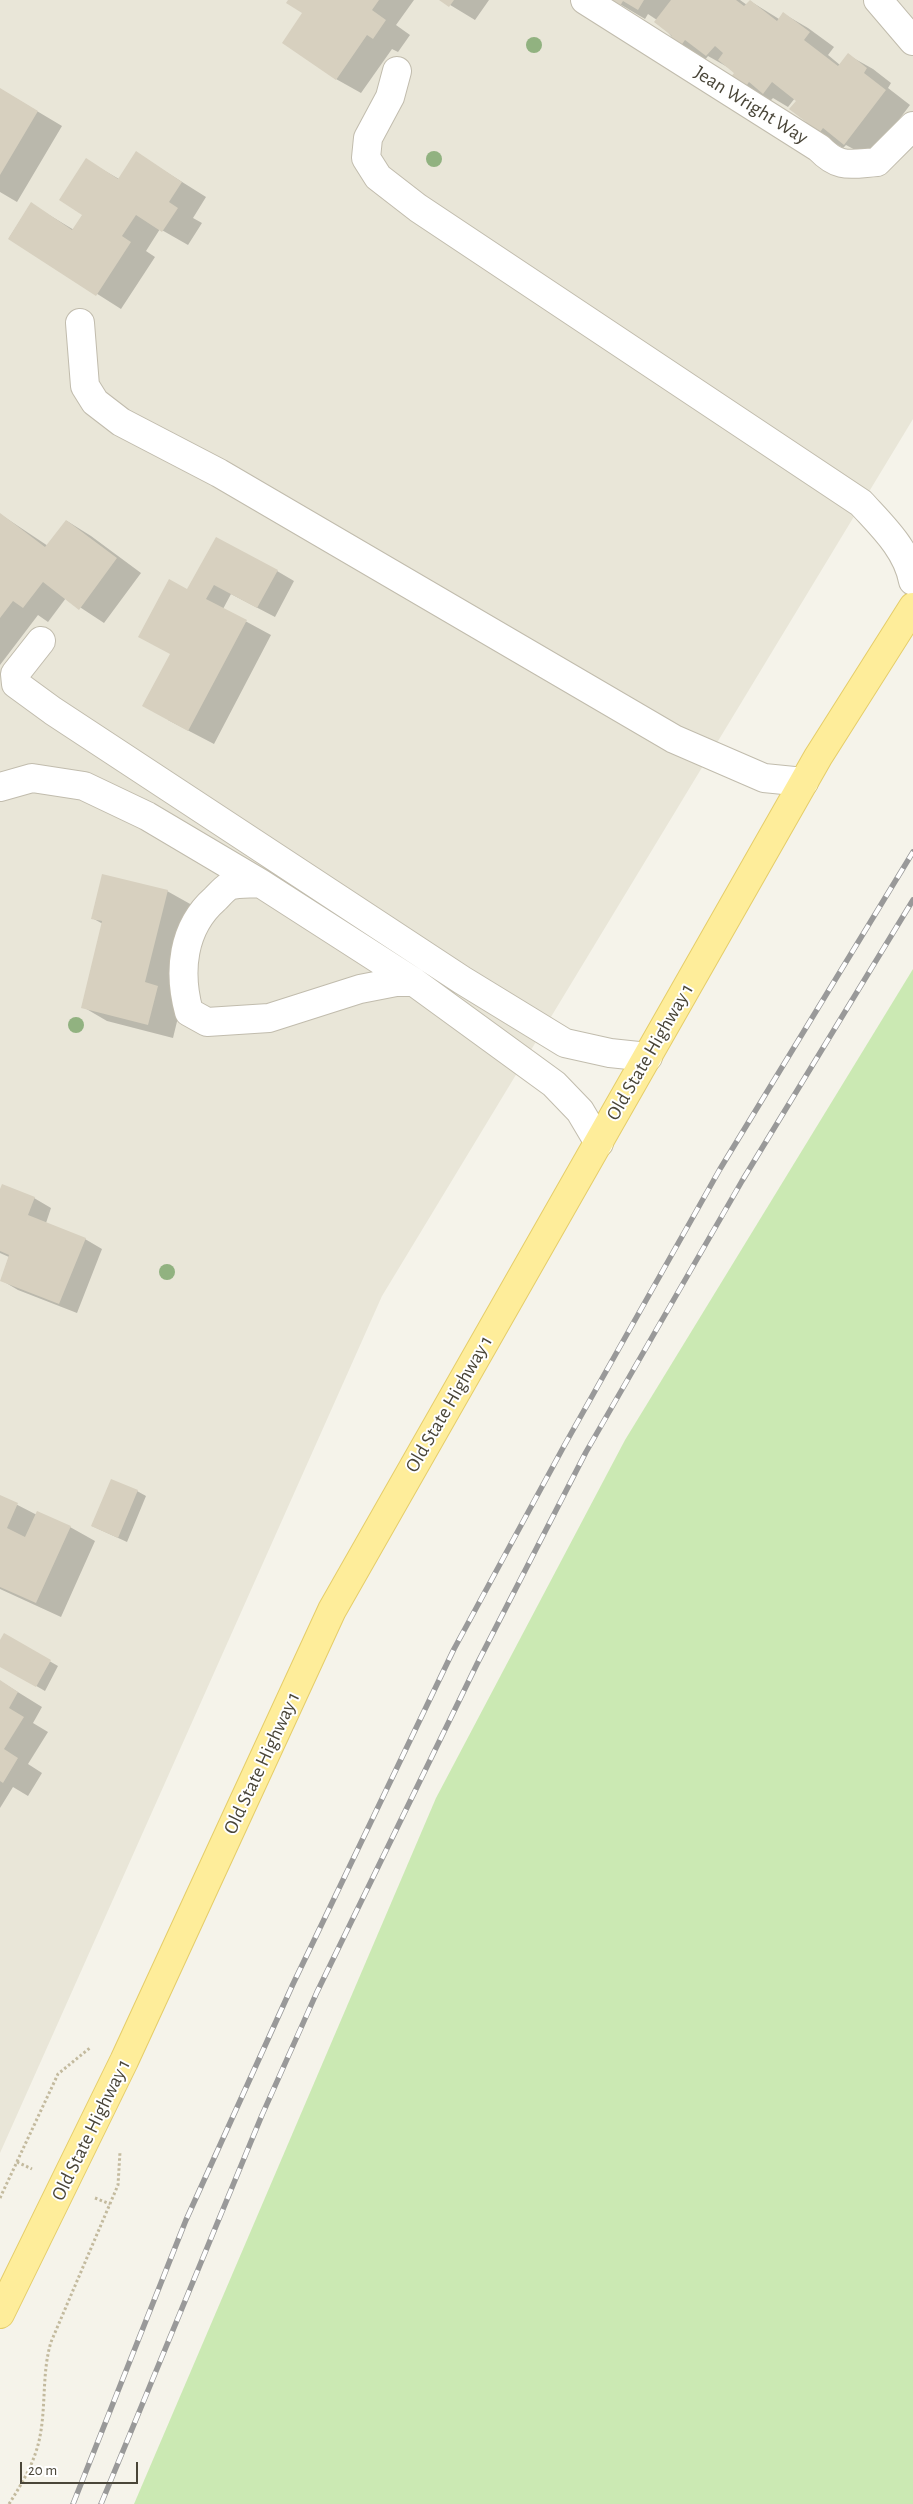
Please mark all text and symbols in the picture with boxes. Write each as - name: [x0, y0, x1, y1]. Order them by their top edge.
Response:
- street label: Jean Wright Way: [690, 60, 812, 150]
- street label: Old State Highway 1: [601, 979, 699, 1125]
- street label: Old State Highway 1: [400, 1331, 498, 1477]
- street label: Old State Highway 1: [219, 1688, 305, 1838]
- street label: Old State Highway 1: [46, 2055, 136, 2205]
- scale bar: [22, 2452, 140, 2484]
- text: 20 m: [28, 2463, 57, 2478]

